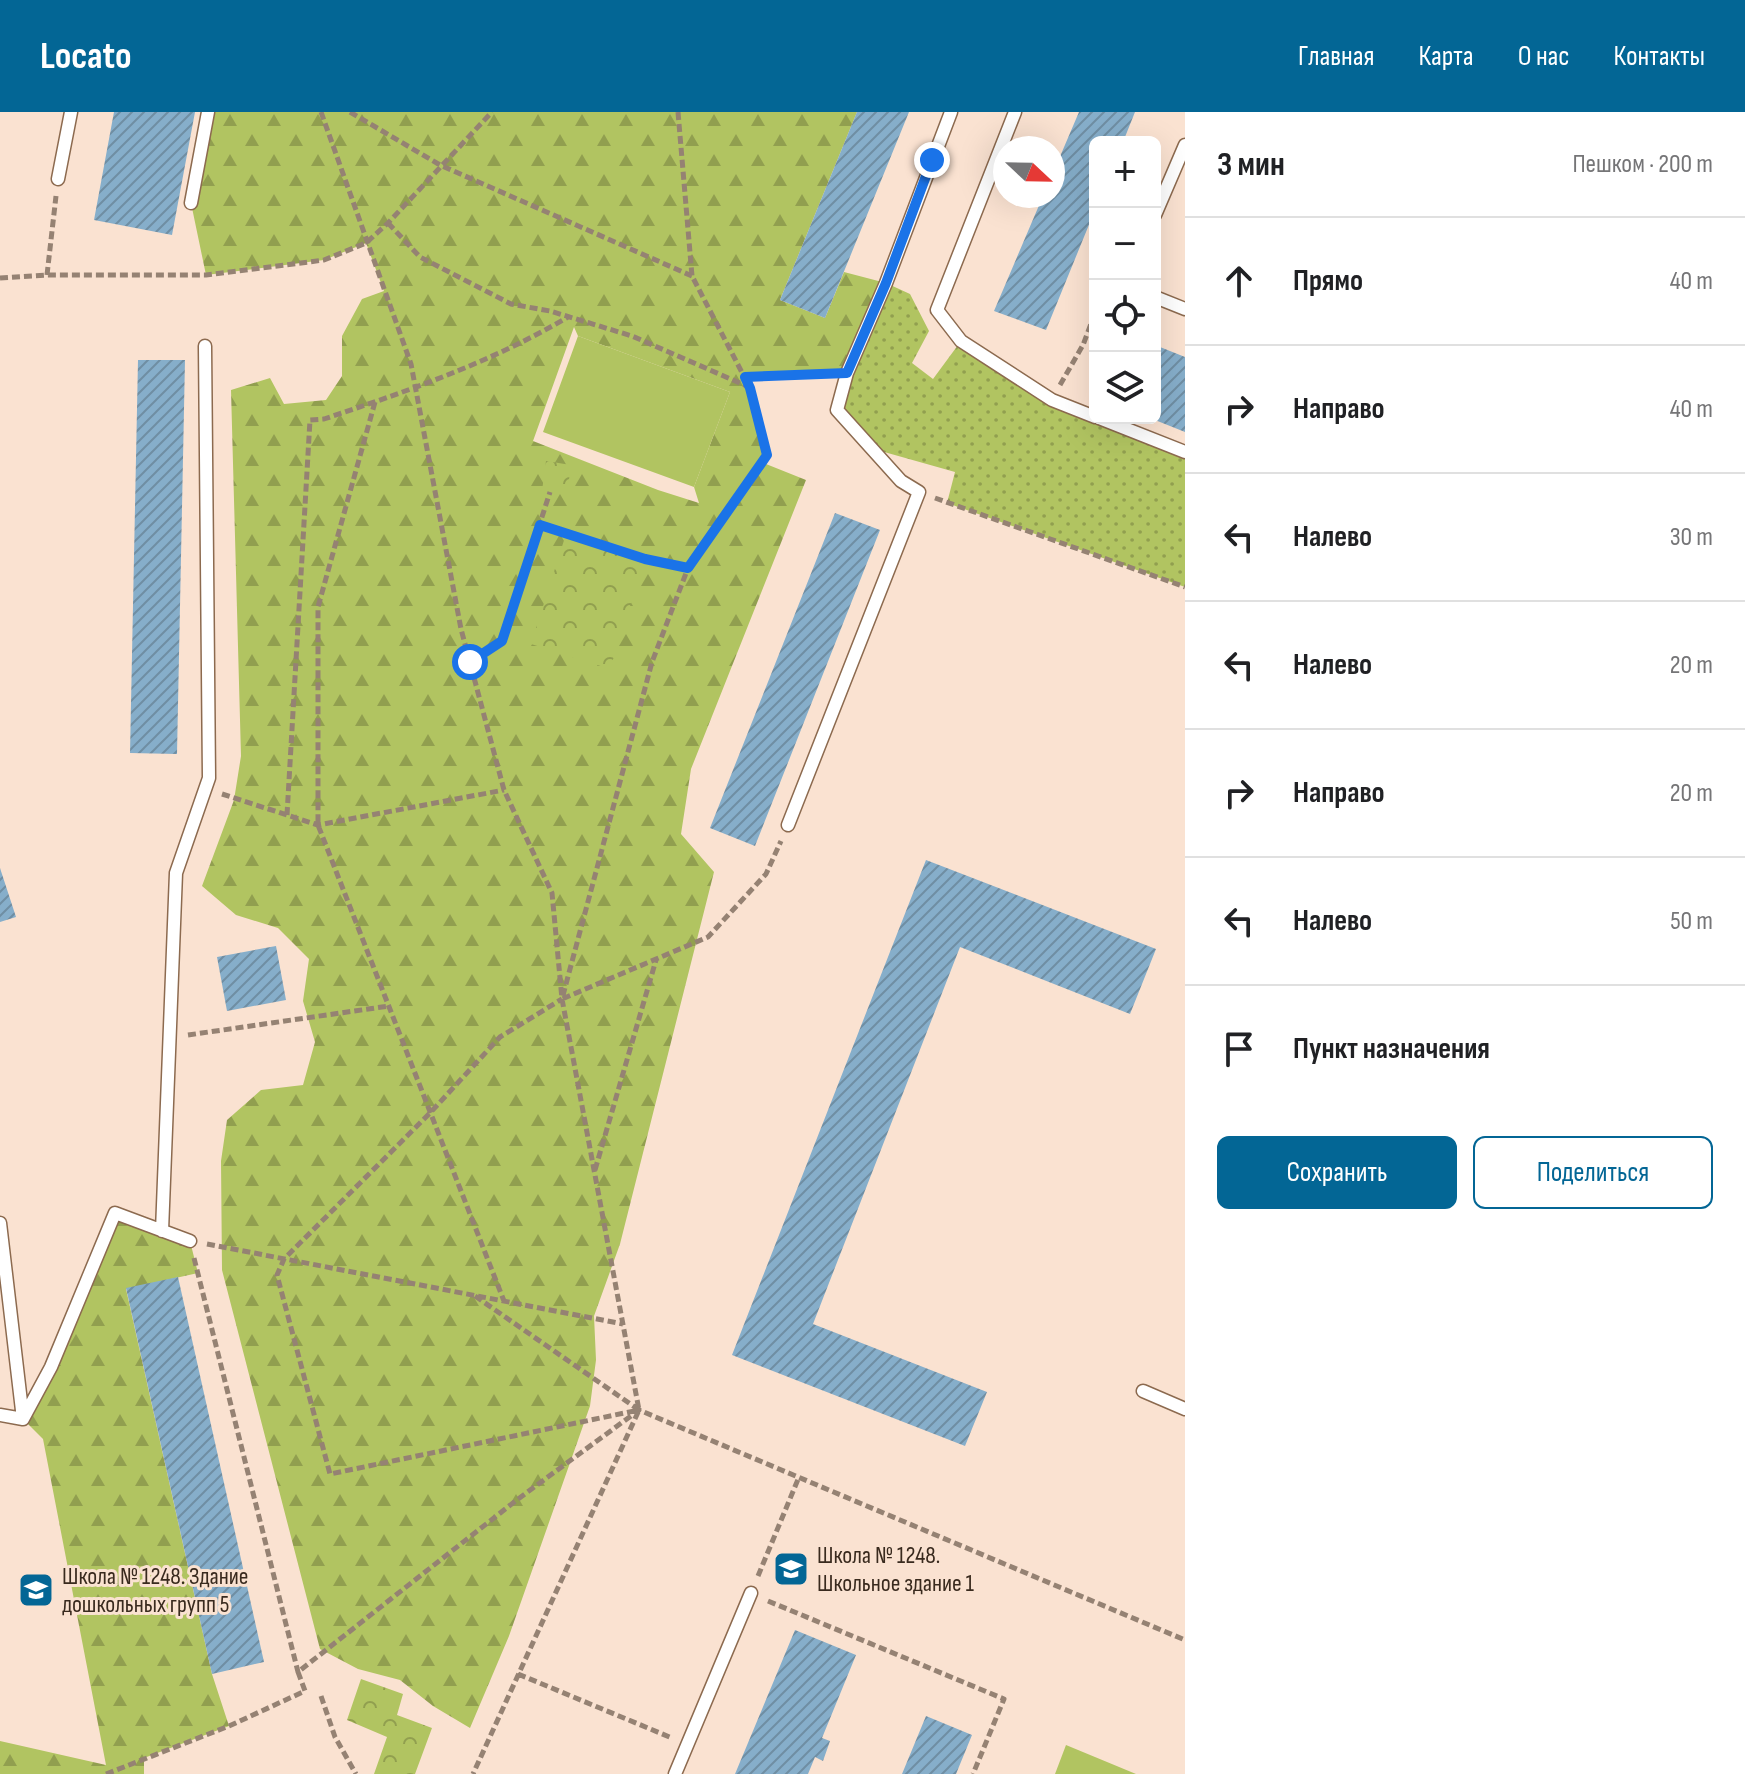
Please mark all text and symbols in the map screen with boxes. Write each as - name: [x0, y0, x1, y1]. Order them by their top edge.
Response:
- text: Locato: [40, 34, 131, 79]
- text: Главная: [1298, 40, 1374, 73]
- text: Карта: [1418, 40, 1474, 73]
- text: О нас: [1518, 40, 1570, 73]
- text: Контакты: [1614, 40, 1705, 73]
- north arrow: [993, 136, 1065, 208]
- map controls: [1089, 136, 1161, 424]
- button: +: [1089, 136, 1161, 208]
- route end: [914, 142, 950, 178]
- text: 3 мин: [1217, 144, 1285, 185]
- text: Пешком · 200 m: [1572, 149, 1713, 180]
- button: −: [1089, 208, 1161, 280]
- icon: ahead: [1217, 259, 1261, 303]
- text: Прямо: [1293, 263, 1363, 299]
- text: 40 m: [1670, 266, 1713, 297]
- button: locate: [1089, 280, 1161, 352]
- button: layers: [1089, 352, 1161, 424]
- icon: right: [1217, 387, 1261, 431]
- text: Направо: [1293, 391, 1385, 427]
- text: 40 m: [1670, 394, 1713, 425]
- icon: left: [1217, 515, 1261, 559]
- text: Налево: [1293, 519, 1372, 555]
- text: 30 m: [1670, 522, 1713, 553]
- icon: left: [1217, 643, 1261, 687]
- route start: [452, 644, 488, 680]
- text: Налево: [1293, 647, 1372, 683]
- text: 20 m: [1670, 650, 1713, 681]
- icon: right: [1217, 771, 1261, 815]
- text: Направо: [1293, 775, 1385, 811]
- text: 20 m: [1670, 778, 1713, 809]
- icon: left: [1217, 899, 1261, 943]
- text: Налево: [1293, 903, 1372, 939]
- text: 50 m: [1670, 906, 1713, 937]
- icon: arrive: [1217, 1027, 1261, 1071]
- text: Пункт назначения: [1293, 1031, 1490, 1067]
- button: Сохранить: [1217, 1136, 1457, 1209]
- button: Поделиться: [1473, 1136, 1713, 1209]
- place label: Школа № 1248. Школьное здание 1: [817, 1541, 974, 1598]
- school or university icon: Школа № 1248. Школьное здание 1: [772, 1550, 810, 1588]
- place label: Школа № 1248. Здание дошкольных групп 5: [62, 1562, 248, 1619]
- school or university icon: Школа № 1248. Здание дошкольных групп 5: [17, 1571, 55, 1609]

